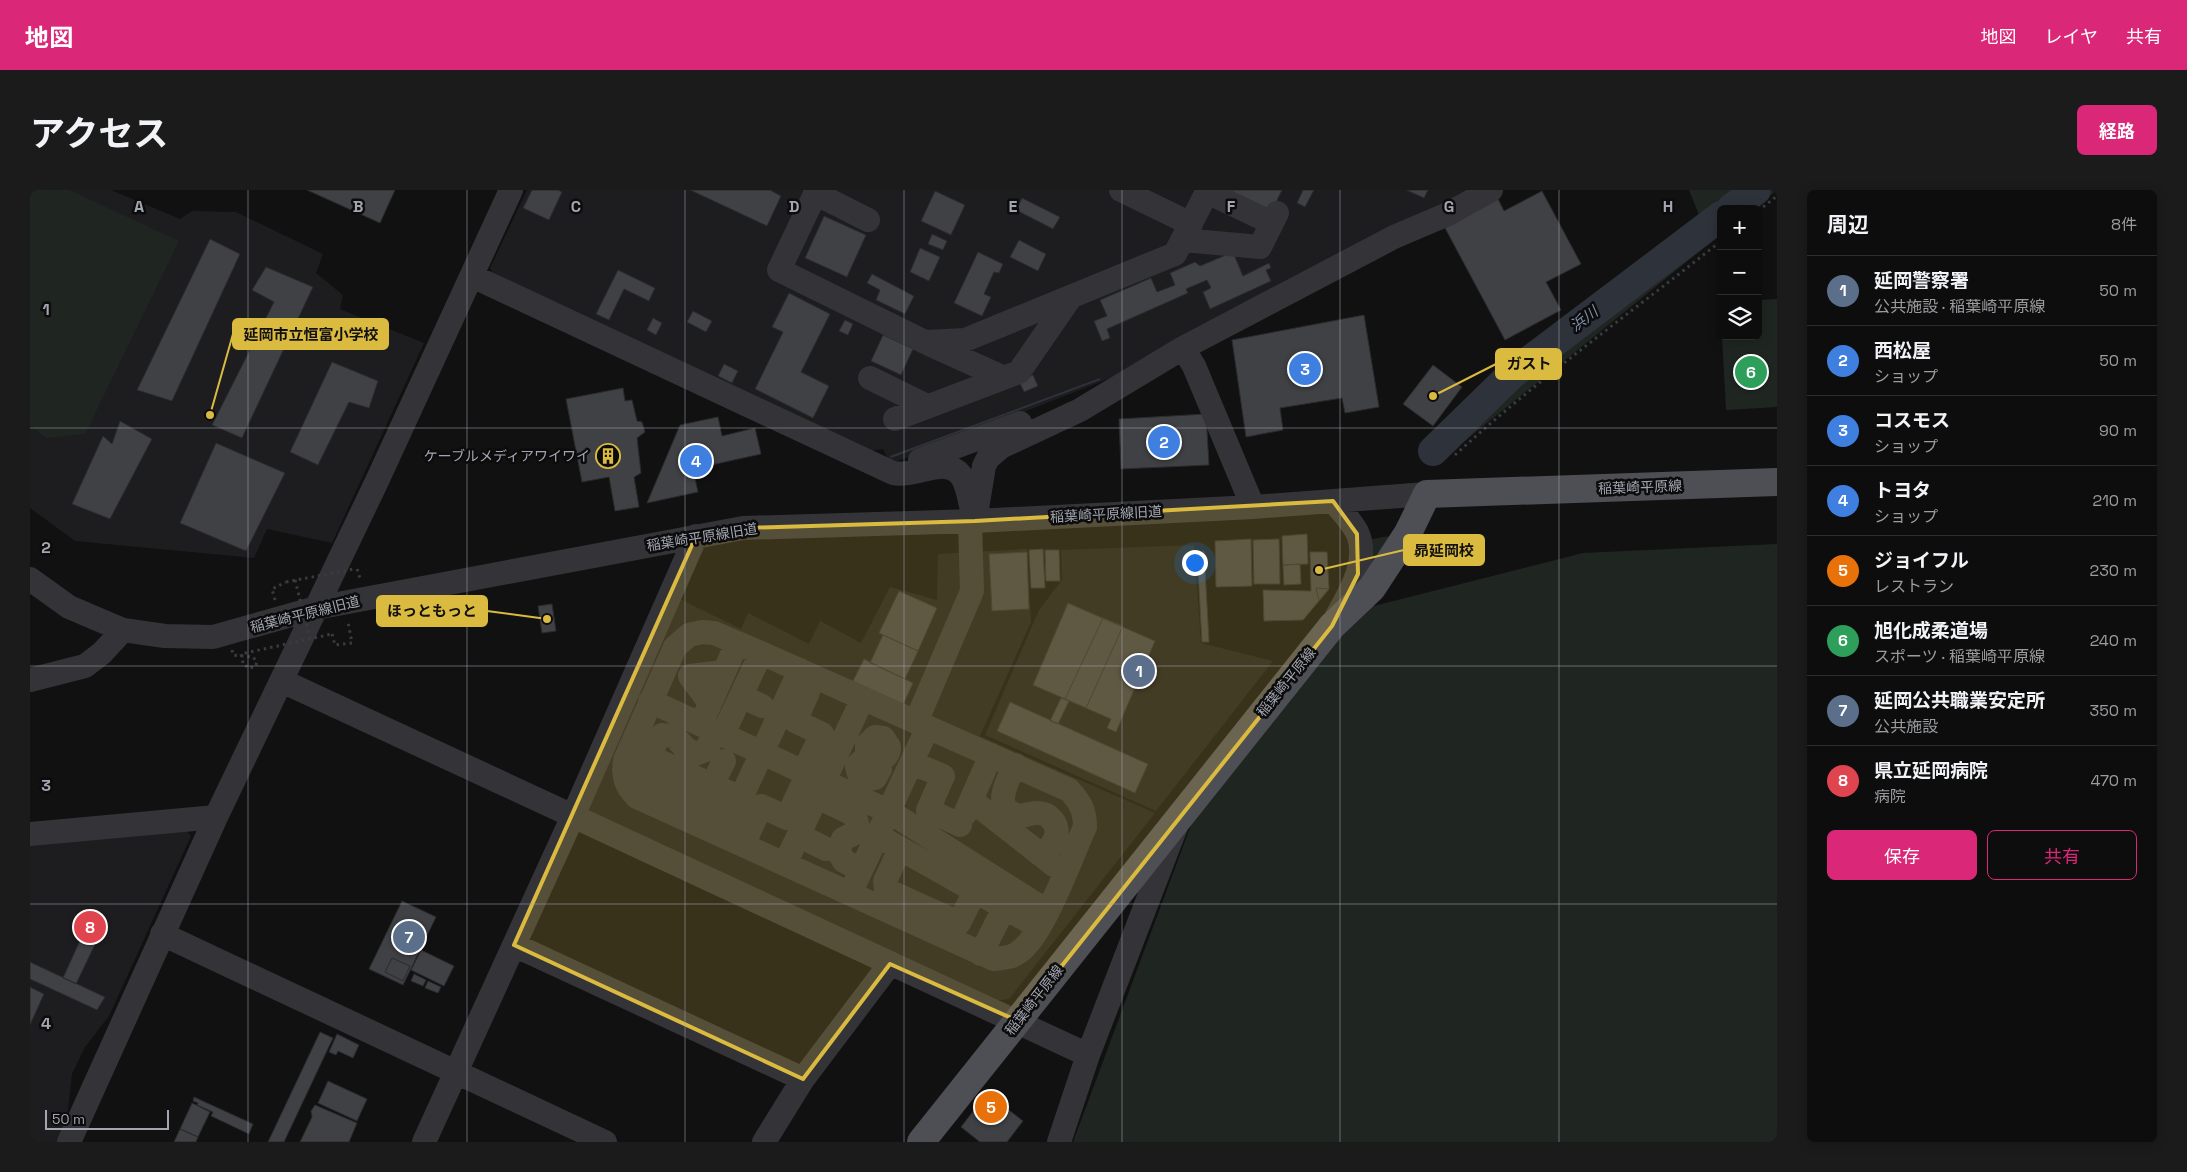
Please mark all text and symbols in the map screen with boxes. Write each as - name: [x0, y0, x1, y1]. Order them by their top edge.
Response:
- text: 地図: [25, 22, 73, 53]
- text: 地図: [1981, 25, 2017, 48]
- text: レイヤ: [2045, 25, 2098, 48]
- text: 共有: [2126, 25, 2162, 48]
- button: 経路: [2077, 105, 2157, 155]
- text: アクセス: [30, 112, 168, 156]
- text: A: [134, 196, 144, 217]
- text: B: [353, 196, 363, 217]
- text: C: [571, 196, 581, 217]
- text: D: [789, 196, 799, 217]
- text: E: [1009, 196, 1018, 217]
- text: F: [1227, 196, 1236, 217]
- text: G: [1444, 196, 1454, 217]
- text: H: [1663, 196, 1673, 217]
- map controls: [1717, 205, 1762, 340]
- button: +: [1717, 205, 1762, 250]
- text: 周辺: [1827, 211, 1869, 238]
- text: 8件: [2111, 214, 2137, 235]
- button: −: [1717, 250, 1762, 295]
- text: 延岡警察署: [1874, 268, 1969, 293]
- text: 1: [1839, 280, 1847, 301]
- text: 50 m: [2099, 280, 2137, 301]
- button: layers: [1717, 295, 1762, 340]
- text: 公共施設 · 稲葉崎平原線: [1874, 296, 2045, 317]
- text: 1: [42, 299, 50, 320]
- water label: 浜川: [1566, 301, 1603, 335]
- callout: 延岡市立恒富小学校: [233, 319, 388, 349]
- text: 延岡市立恒富小学校: [243, 325, 379, 344]
- text: 西松屋: [1874, 338, 1931, 363]
- callout: ガスト: [1496, 349, 1561, 379]
- pin: 3: [1289, 350, 1321, 388]
- text: 2: [1838, 350, 1848, 371]
- text: 50 m: [2099, 350, 2137, 371]
- pin: 6: [1735, 353, 1767, 391]
- text: ガスト: [1506, 354, 1552, 373]
- text: ショップ: [1874, 366, 1938, 387]
- text: コスモス: [1874, 408, 1950, 433]
- text: 3: [1838, 420, 1848, 441]
- text: 90 m: [2099, 420, 2137, 441]
- pin: 2: [1148, 423, 1180, 461]
- text: ショップ: [1874, 436, 1938, 457]
- pin: 4: [680, 442, 712, 480]
- building icon: ケーブルメディアワイワイ: [595, 443, 621, 469]
- place label: ケーブルメディアワイワイ: [424, 447, 590, 465]
- street label: 稲葉崎平原線: [1598, 477, 1682, 497]
- text: トヨタ: [1874, 478, 1931, 503]
- text: 4: [1838, 490, 1848, 511]
- text: 210 m: [2093, 490, 2137, 511]
- street label: 稲葉崎平原線旧道: [1050, 502, 1162, 526]
- text: ショップ: [1874, 506, 1938, 527]
- street label: 稲葉崎平原線旧道: [645, 519, 759, 555]
- callout: 昴延岡校: [1404, 535, 1484, 565]
- text: 2: [41, 537, 51, 558]
- text: 昴延岡校: [1414, 541, 1474, 560]
- text: ジョイフル: [1874, 548, 1969, 573]
- your location: [1182, 550, 1208, 576]
- text: 5: [1838, 560, 1848, 581]
- text: 230 m: [2090, 560, 2137, 581]
- text: レストラン: [1874, 576, 1954, 597]
- street label: 稲葉崎平原線旧道: [248, 592, 362, 636]
- callout: ほっともっと: [377, 596, 487, 626]
- text: ほっともっと: [387, 601, 477, 620]
- text: 旭化成柔道場: [1874, 618, 1988, 643]
- text: 6: [1838, 630, 1848, 651]
- text: 240 m: [2090, 630, 2137, 651]
- street label: 稲葉崎平原線: [1253, 644, 1319, 720]
- text: スポーツ · 稲葉崎平原線: [1874, 646, 2045, 667]
- pin: 1: [1123, 652, 1155, 690]
- text: 延岡公共職業安定所: [1874, 688, 2045, 713]
- text: 7: [1839, 700, 1847, 721]
- text: 350 m: [2090, 700, 2137, 721]
- text: 公共施設: [1874, 716, 1938, 737]
- text: 県立延岡病院: [1874, 758, 1988, 783]
- text: 8: [1838, 770, 1848, 791]
- text: 470 m: [2090, 770, 2137, 791]
- text: 3: [41, 775, 51, 796]
- text: 病院: [1874, 786, 1906, 807]
- button: 保存: [1827, 830, 1977, 880]
- button: 共有: [1987, 830, 2137, 880]
- pin: 8: [74, 908, 106, 946]
- pin: 7: [393, 918, 425, 956]
- street label: 稲葉崎平原線: [1001, 961, 1067, 1039]
- text: 4: [41, 1013, 51, 1034]
- pin: 5: [975, 1088, 1007, 1126]
- scale bar: [45, 1107, 169, 1130]
- text: 50 m: [52, 1110, 85, 1128]

